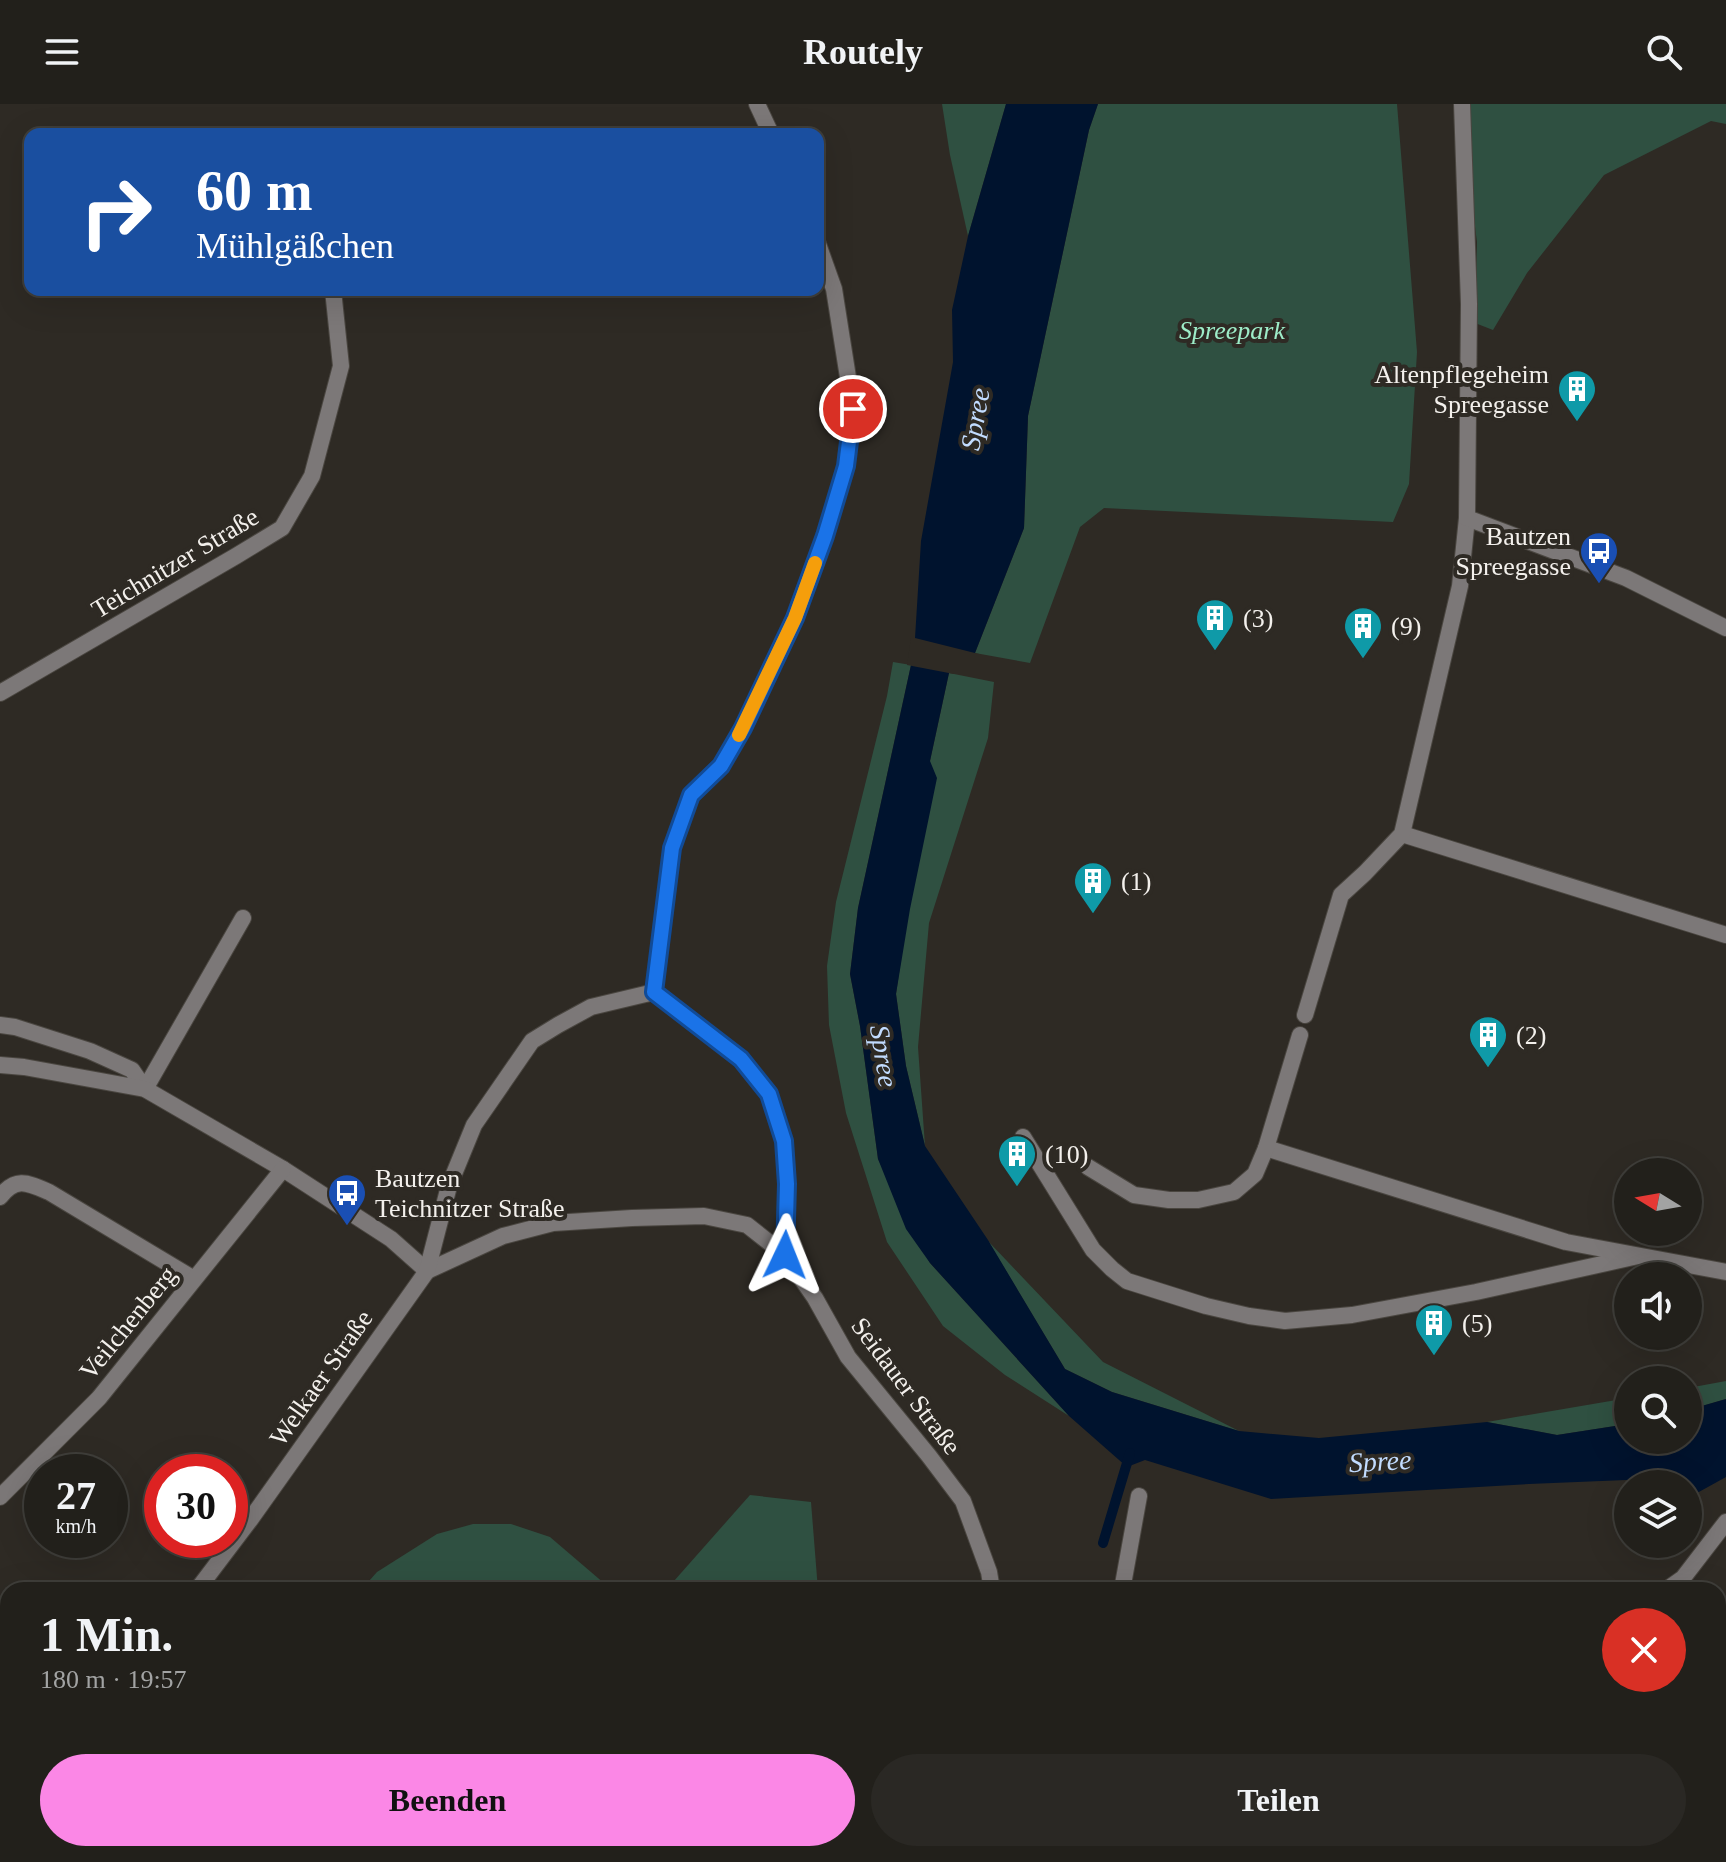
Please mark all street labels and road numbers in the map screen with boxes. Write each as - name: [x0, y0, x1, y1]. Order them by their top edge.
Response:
- street label: Teichnitzer Straße: [86, 502, 264, 624]
- street label: Veilchenberg: [74, 1261, 182, 1385]
- street label: Welkaer Straße: [264, 1305, 378, 1451]
- street label: Seidauer Straße: [845, 1312, 967, 1460]

